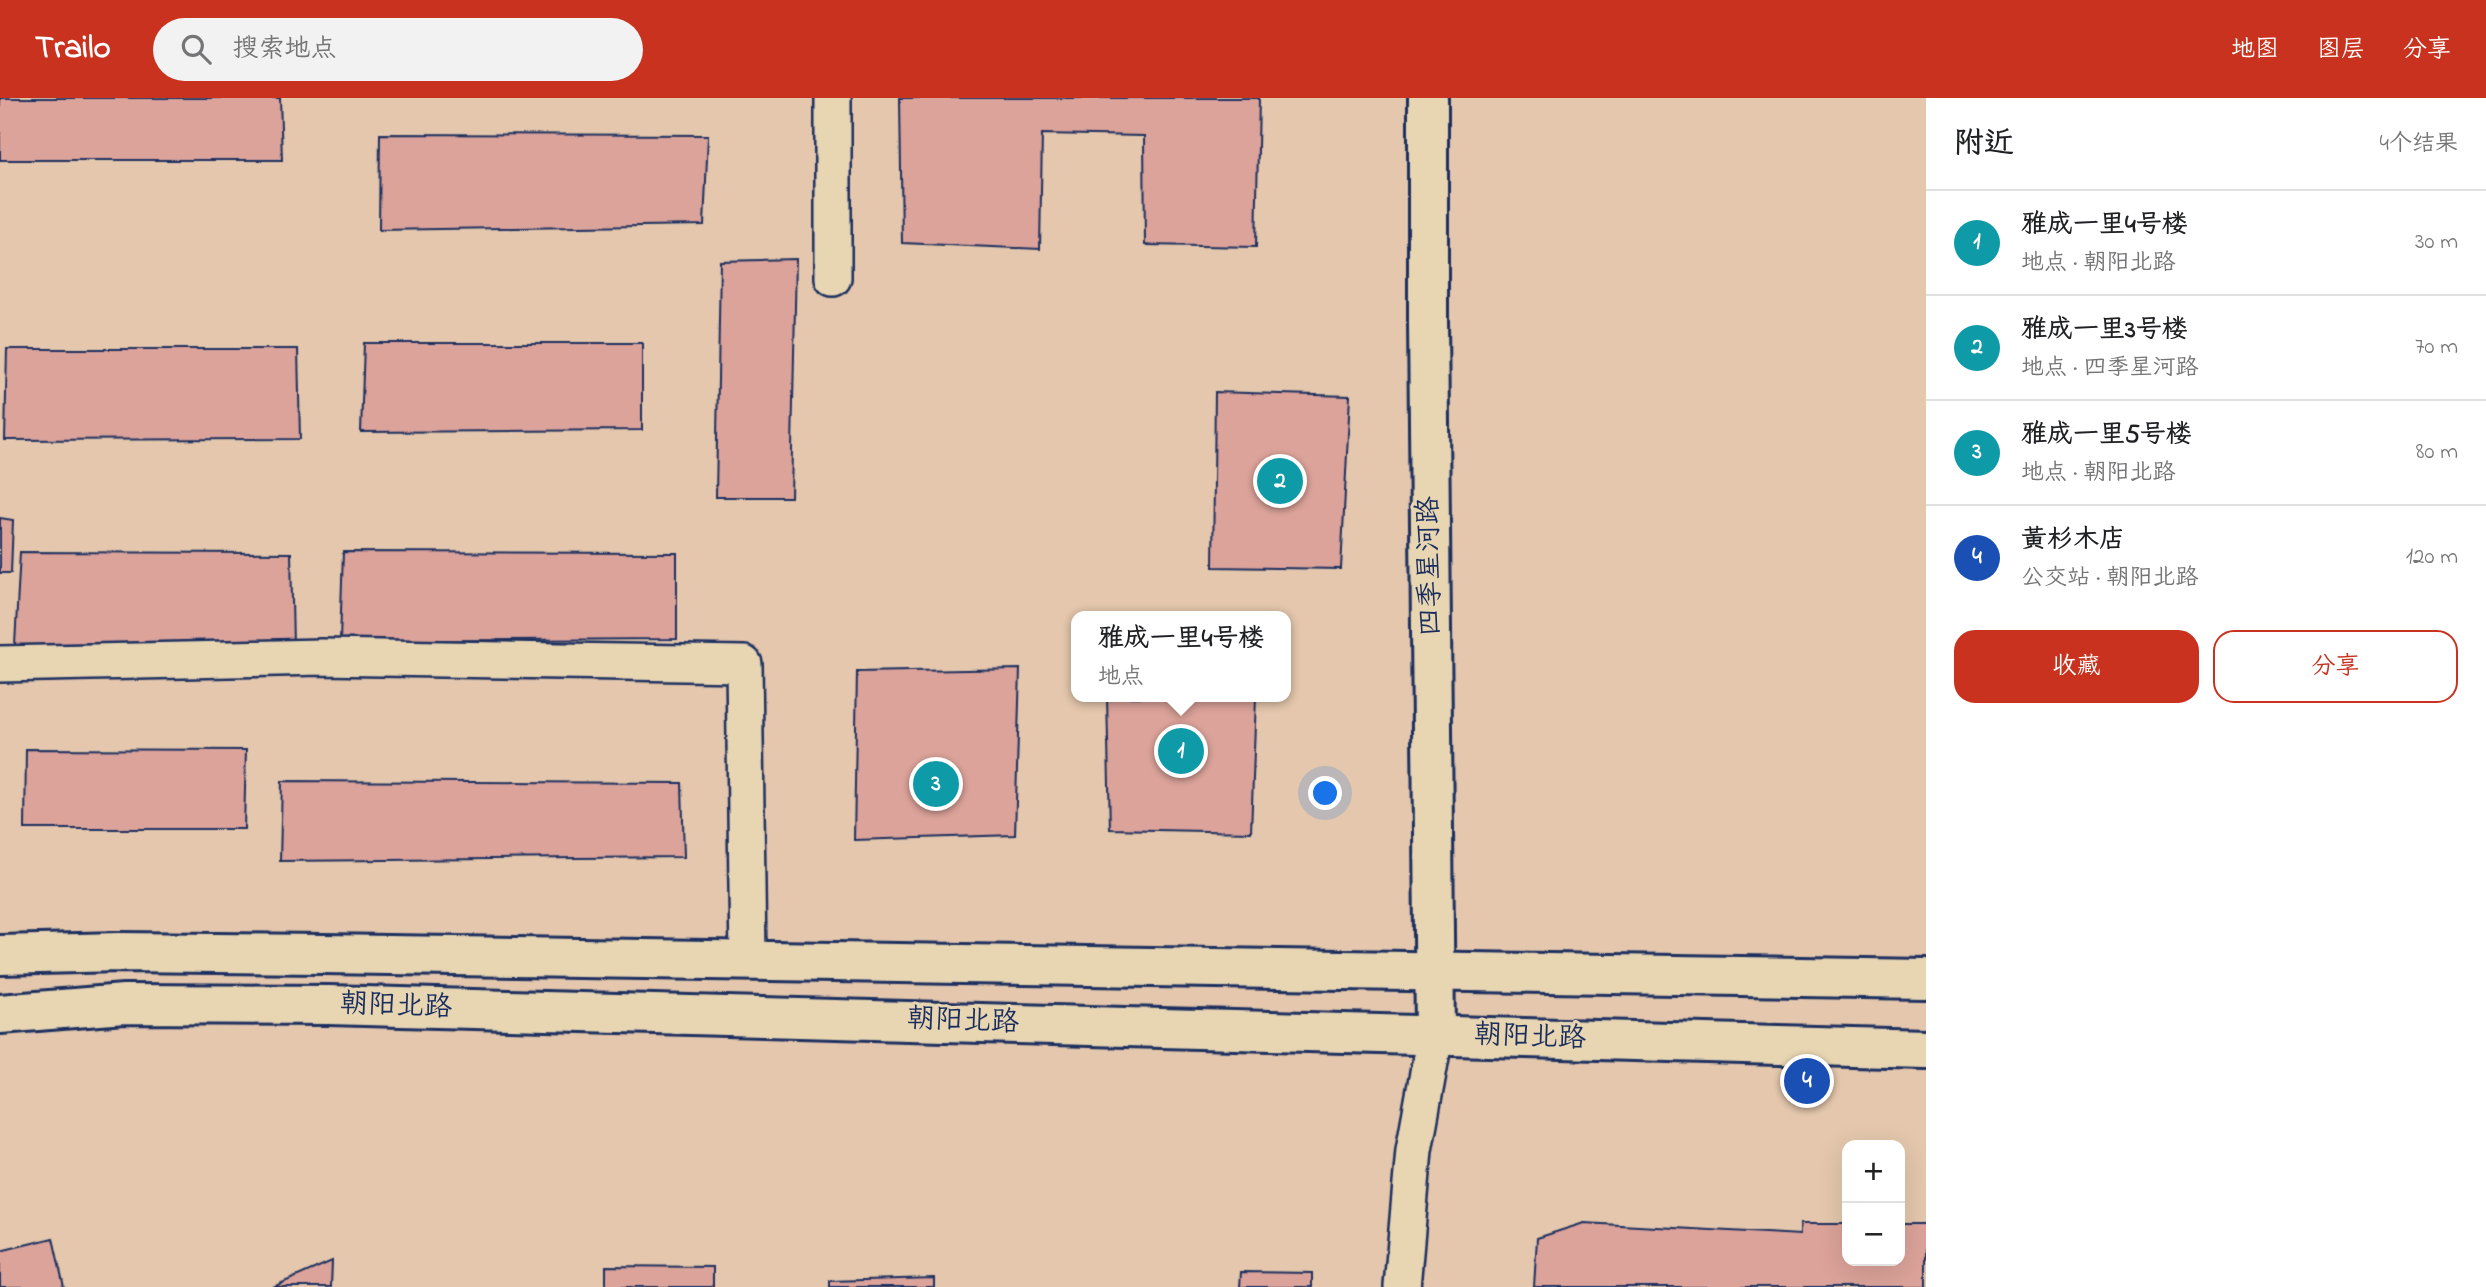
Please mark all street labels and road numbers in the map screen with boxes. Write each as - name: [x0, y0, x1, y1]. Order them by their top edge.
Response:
- street label: 四季星河路: [1409, 496, 1453, 636]
- street label: 朝阳北路: [339, 985, 453, 1029]
- street label: 朝阳北路: [906, 1000, 1020, 1044]
- street label: 朝阳北路: [1473, 1016, 1587, 1060]

